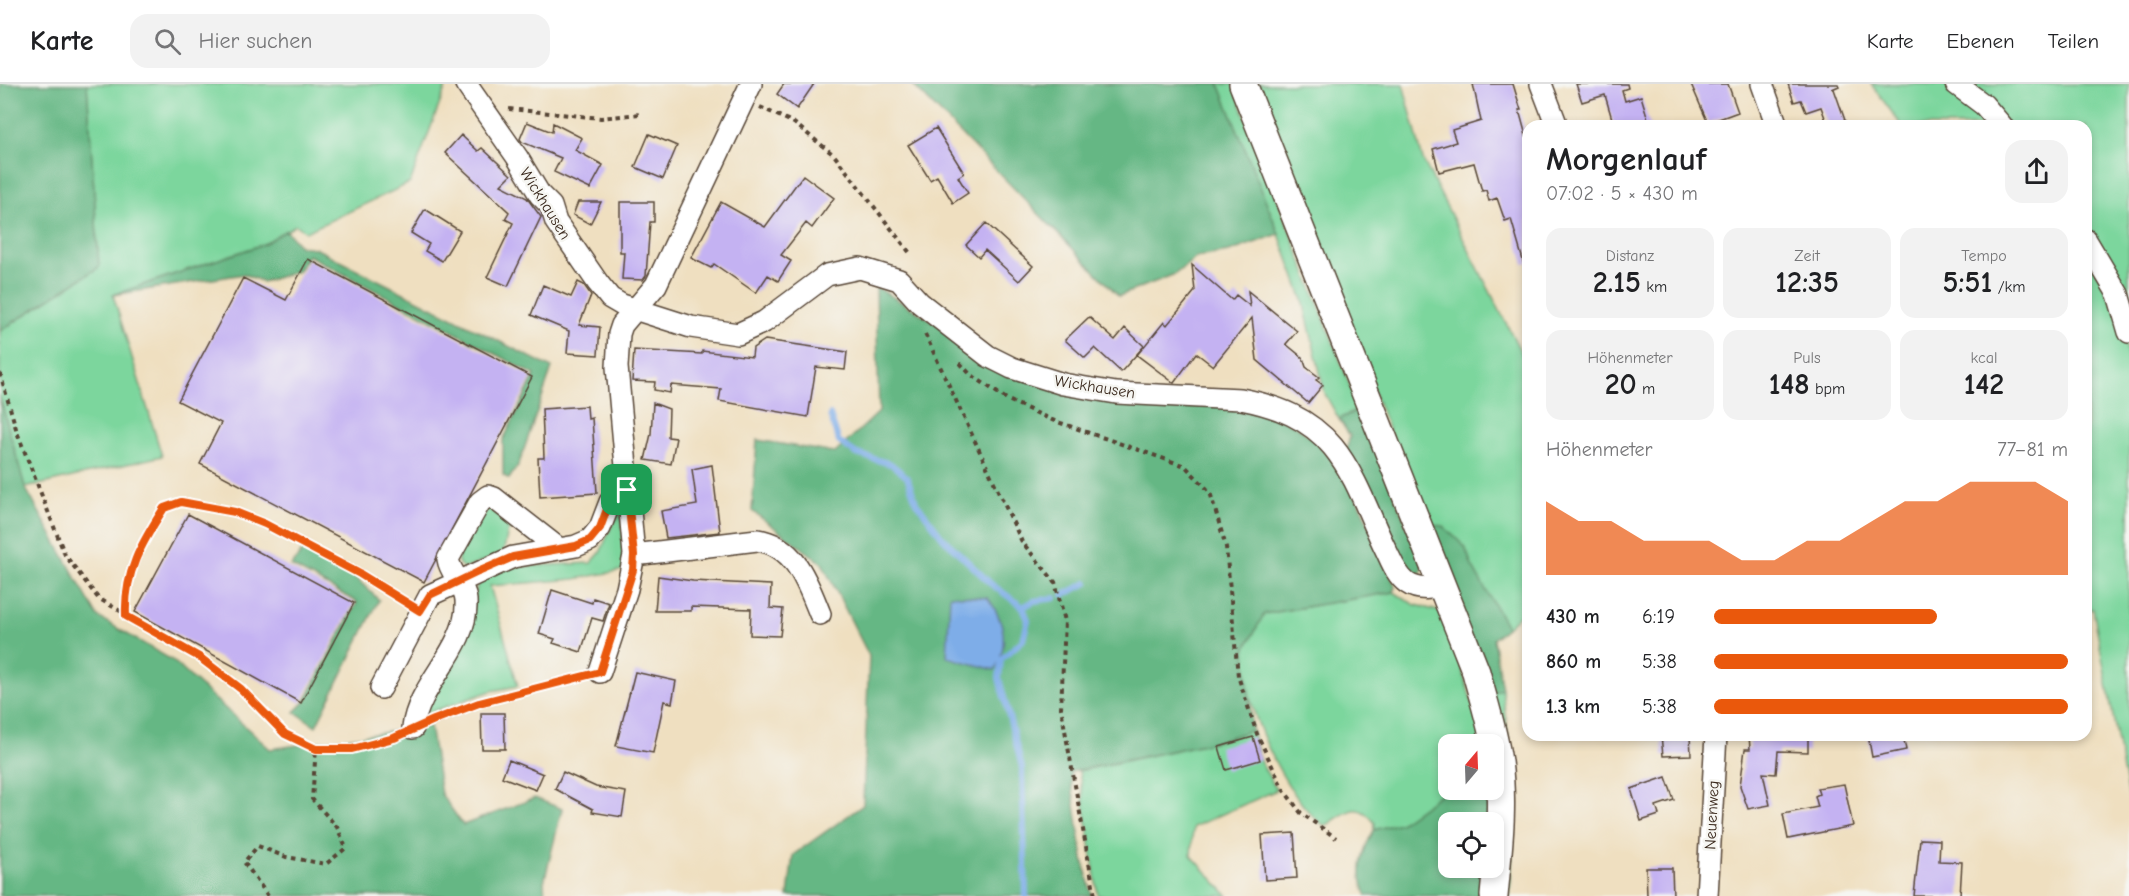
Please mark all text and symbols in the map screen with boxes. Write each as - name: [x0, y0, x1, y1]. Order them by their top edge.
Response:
- search box: [130, 14, 550, 68]
- text: Karte: [30, 25, 94, 57]
- icon: search: [151, 25, 184, 58]
- text: Hier suchen: [199, 28, 313, 54]
- text: Karte: [1867, 29, 1914, 53]
- text: Ebenen: [1947, 29, 2015, 53]
- text: Teilen: [2048, 29, 2099, 53]
- text: Morgenlauf: [1546, 140, 1706, 178]
- button: share: [2005, 140, 2068, 203]
- street label: Wickhausen: [516, 164, 574, 243]
- text: 07:02 · 5 × 430 m: [1546, 182, 1698, 205]
- text: Distanz: [1606, 247, 1654, 265]
- text: Zeit: [1794, 247, 1820, 265]
- text: Tempo: [1961, 247, 2007, 265]
- text: 2.15: [1593, 265, 1641, 300]
- text: 12:35: [1775, 265, 1839, 300]
- text: 5:51: [1942, 265, 1992, 300]
- text: km: [1641, 278, 1667, 296]
- text: /km: [1992, 278, 2026, 296]
- text: Höhenmeter: [1587, 349, 1673, 367]
- text: Puls: [1793, 349, 1821, 367]
- text: kcal: [1971, 349, 1997, 367]
- text: 20: [1605, 367, 1637, 402]
- text: 148: [1769, 367, 1810, 402]
- text: 142: [1964, 367, 2004, 402]
- street label: Wickhausen: [1053, 372, 1136, 402]
- text: m: [1637, 380, 1655, 398]
- text: bpm: [1810, 380, 1845, 398]
- text: Höhenmeter: [1546, 438, 1653, 461]
- text: 77–81 m: [1997, 438, 2068, 461]
- pin: [601, 464, 652, 515]
- icon: arrive: [610, 473, 643, 506]
- text: 430 m: [1546, 605, 1600, 628]
- text: 6:19: [1642, 605, 1675, 628]
- text: 860 m: [1546, 650, 1601, 673]
- text: 5:38: [1642, 650, 1677, 673]
- text: 1.3 km: [1546, 695, 1600, 718]
- text: 5:38: [1642, 695, 1677, 718]
- north arrow: [1438, 734, 1504, 800]
- map controls: [1438, 734, 1504, 878]
- street label: Neuenweg: [1701, 780, 1723, 850]
- button: locate: [1438, 812, 1504, 878]

